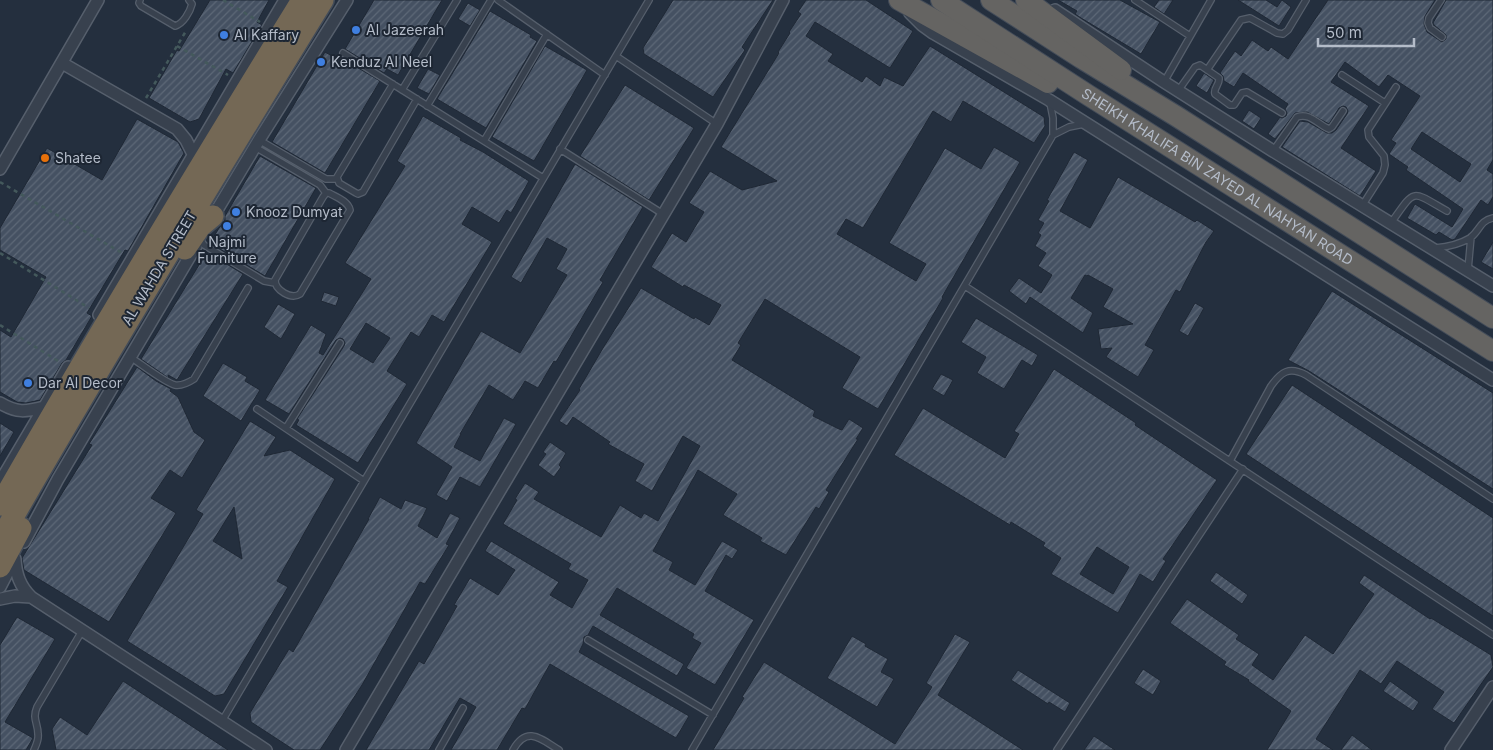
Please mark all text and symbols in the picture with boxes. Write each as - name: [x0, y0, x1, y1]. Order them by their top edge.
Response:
- scale bar: [1318, 15, 1414, 47]
- place label: Al Jazeerah: [366, 21, 444, 38]
- text: 50 m: [1326, 23, 1362, 42]
- marker: Al Jazeerah: [350, 24, 362, 36]
- place label: Al Kaffary: [234, 26, 299, 43]
- marker: Al Kaffary: [218, 29, 230, 41]
- place label: Kenduz Al Neel: [331, 53, 432, 70]
- marker: Kenduz Al Neel: [315, 56, 327, 68]
- street label: SHEIKH KHALIFA BIN ZAYED AL NAHYAN ROAD: [1079, 84, 1356, 268]
- place label: Shatee: [55, 149, 101, 166]
- marker: Shatee: [39, 152, 51, 164]
- place label: Knooz Dumyat: [246, 203, 343, 220]
- marker: Knooz Dumyat: [230, 206, 242, 218]
- street label: AL WAHDA STREET: [118, 207, 200, 328]
- marker: Najmi Furniture: [221, 220, 233, 232]
- place label: Najmi Furniture: [197, 233, 257, 266]
- place label: Dar Al Decor: [38, 374, 122, 391]
- marker: Dar Al Decor: [22, 377, 34, 389]

